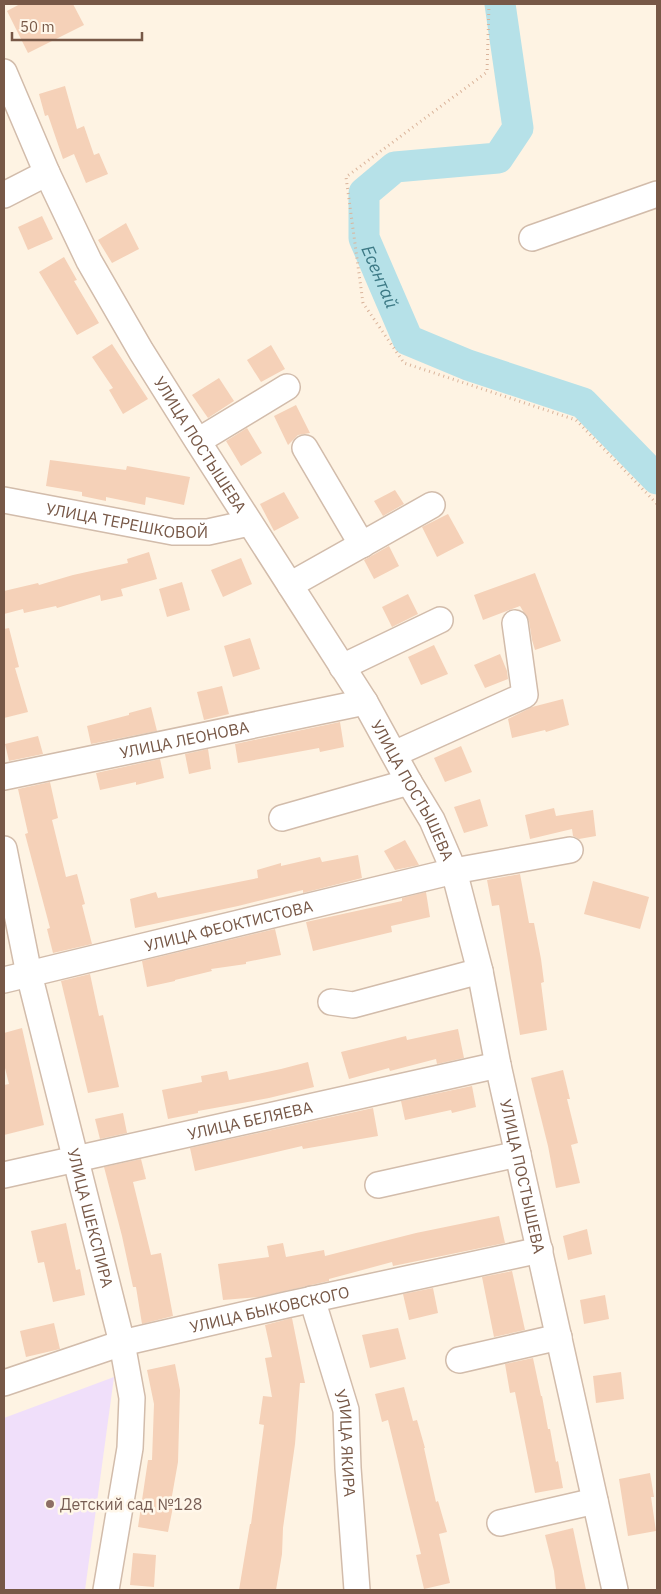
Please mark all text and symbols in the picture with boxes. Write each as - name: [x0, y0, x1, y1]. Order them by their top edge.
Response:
- scale bar: [12, 10, 142, 42]
- text: 50 m: [20, 17, 55, 36]
- water label: Есентай: [357, 241, 404, 312]
- street label: УЛИЦА ПОСТЫШЕВА: [150, 373, 251, 516]
- street label: УЛИЦА ТЕРЕШКОВОЙ: [44, 498, 208, 542]
- street label: УЛИЦА ЛЕОНОВА: [118, 716, 251, 763]
- street label: УЛИЦА ПОСТЫШЕВА: [367, 716, 458, 864]
- street label: УЛИЦА ФЕОКТИСТОВА: [142, 896, 315, 956]
- street label: УЛИЦА БЕЛЯЕВА: [186, 1097, 314, 1144]
- street label: УЛИЦА ПОСТЫШЕВА: [496, 1097, 550, 1255]
- street label: УЛИЦА ШЕКСПИРА: [63, 1146, 118, 1290]
- street label: УЛИЦА БЫКОВСКОГО: [188, 1282, 351, 1337]
- street label: УЛИЦА ЯКИРА: [330, 1387, 360, 1498]
- place label: Детский сад №128: [60, 1494, 202, 1514]
- marker: Детский сад №128: [44, 1498, 56, 1510]

